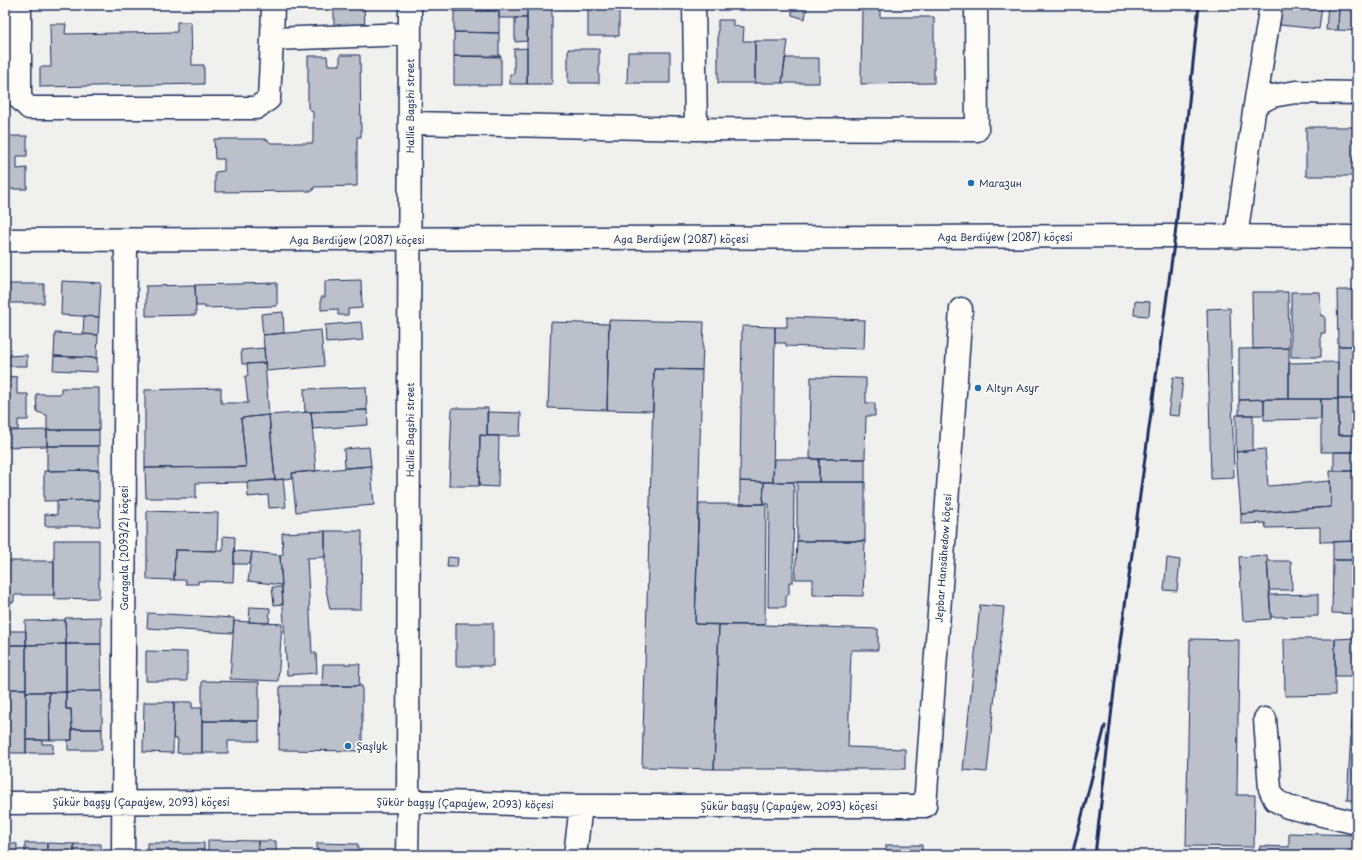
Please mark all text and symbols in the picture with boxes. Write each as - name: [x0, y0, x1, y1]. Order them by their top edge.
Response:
- street label: Hallie Bagshi street: [402, 59, 417, 153]
- place label: Магазин: [979, 175, 1022, 190]
- marker: Магазин: [966, 178, 976, 188]
- street label: Aga Berdiýew (2087) köçesi: [937, 229, 1073, 244]
- street label: Aga Berdiýew (2087) köçesi: [613, 231, 749, 246]
- street label: Aga Berdiýew (2087) köçesi: [289, 232, 425, 247]
- place label: Altyn Asyr: [986, 380, 1039, 395]
- street label: Hallie Bagshi street: [402, 383, 417, 477]
- marker: Altyn Asyr: [973, 383, 983, 393]
- street label: Garagala (2093/2) köçesi: [116, 485, 131, 611]
- street label: Jepbar Hansähedow köçesi: [931, 493, 954, 623]
- place label: Şaşlyk: [356, 738, 389, 753]
- marker: Şaşlyk: [343, 741, 353, 751]
- street label: Şükür bagşy (Çapaýew, 2093) köçesi: [376, 793, 554, 812]
- street label: Şükür bagşy (Çapaýew, 2093) köçesi: [52, 794, 230, 809]
- street label: Şükür bagşy (Çapaýew, 2093) köçesi: [700, 798, 878, 813]

